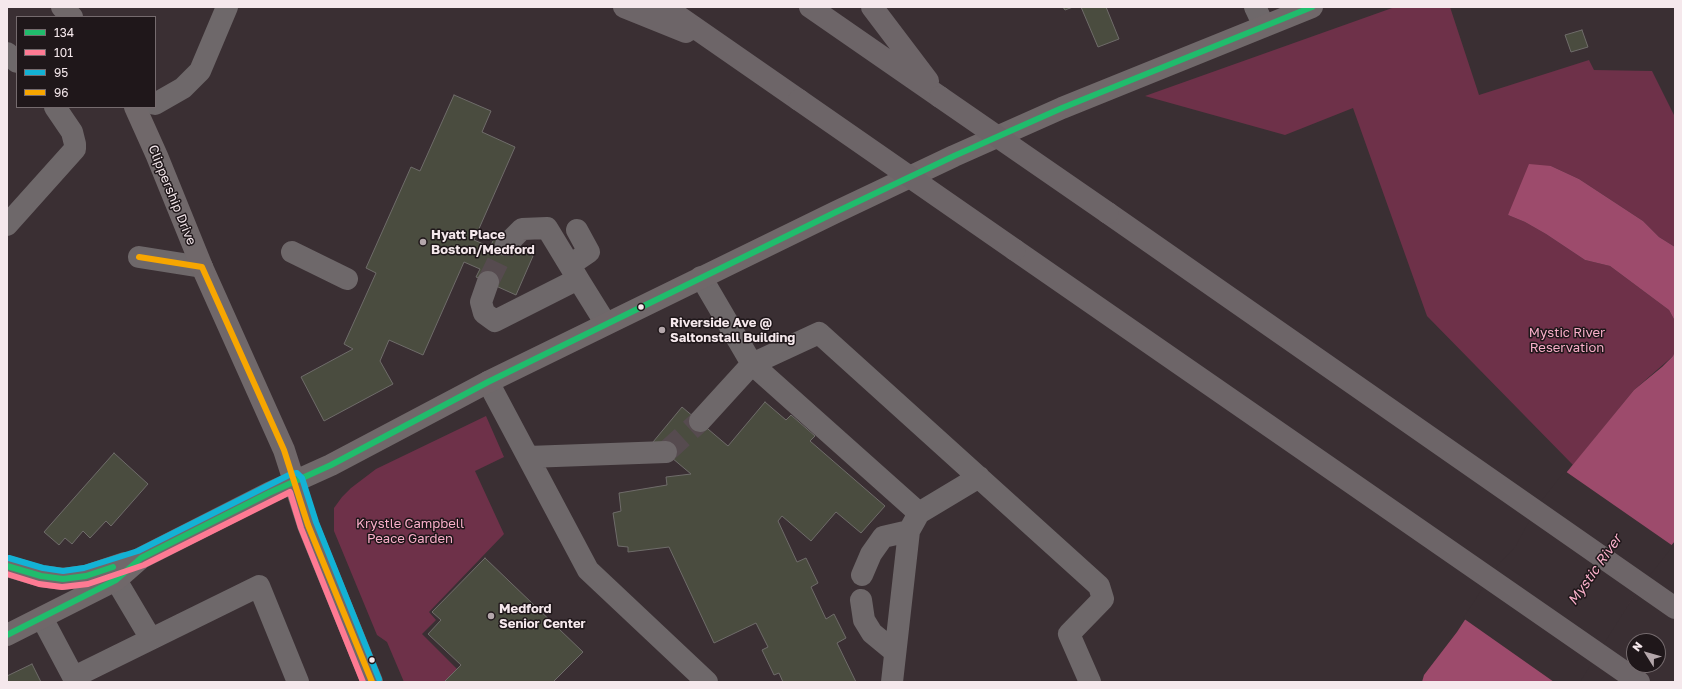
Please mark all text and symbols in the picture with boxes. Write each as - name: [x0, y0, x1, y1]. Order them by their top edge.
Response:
- legend: [16, 16, 156, 108]
- text: 134: [54, 25, 74, 40]
- text: 101: [54, 45, 73, 60]
- text: 95: [54, 65, 68, 80]
- text: 96: [54, 85, 69, 100]
- street label: Clippership Drive: [145, 143, 199, 247]
- place label: Hyatt Place Boston/Medford: [431, 227, 535, 258]
- marker: Hyatt Place Boston/Medford: [418, 237, 428, 247]
- unlabelled marker: [636, 302, 646, 312]
- place label: Riverside Ave @ Saltonstall Building: [670, 315, 795, 346]
- marker: Riverside Ave @ Saltonstall Building: [657, 325, 667, 335]
- park label: Mystic River Reservation: [1529, 325, 1605, 356]
- park label: Krystle Campbell Peace Garden: [356, 516, 464, 547]
- water label: Mystic River: [1565, 532, 1625, 608]
- place label: Medford Senior Center: [499, 601, 586, 632]
- marker: Medford Senior Center: [486, 611, 496, 621]
- north arrow: [1626, 633, 1666, 673]
- text: N: [1629, 639, 1645, 653]
- unlabelled marker: [367, 655, 377, 665]

